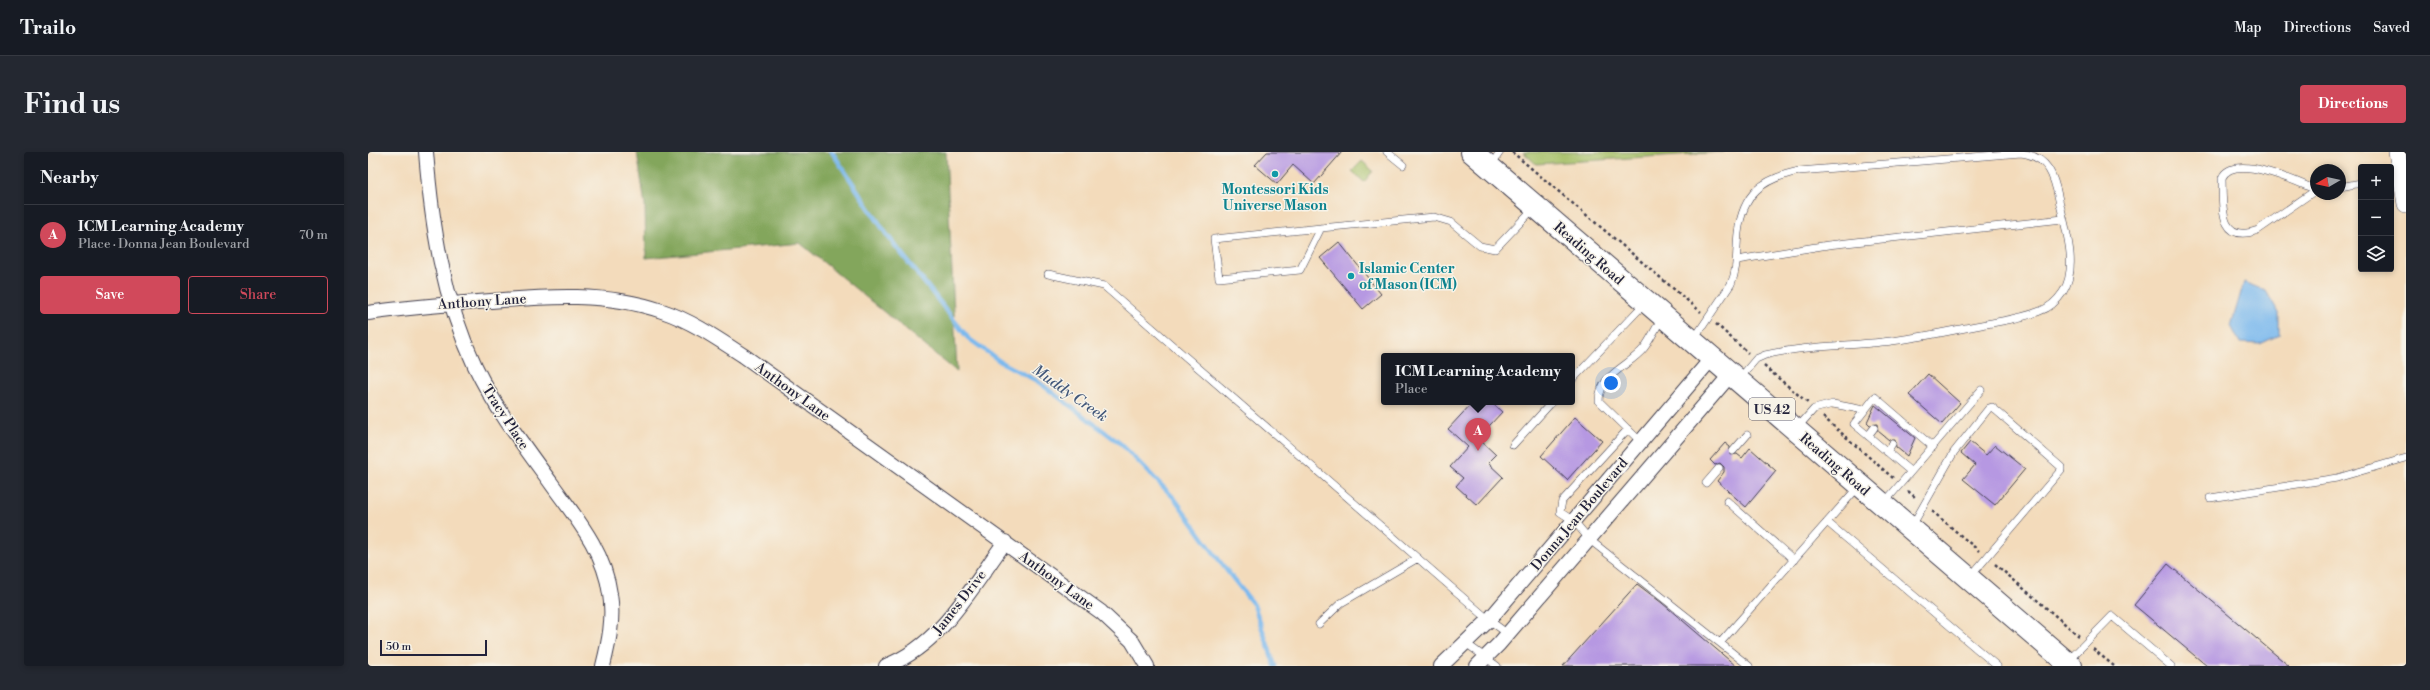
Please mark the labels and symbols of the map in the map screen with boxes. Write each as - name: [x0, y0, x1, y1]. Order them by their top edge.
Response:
- north arrow: [2310, 164, 2346, 200]
- marker: Montessori Kids Universe Mason: [1270, 169, 1280, 179]
- place label: Montessori Kids Universe Mason: [1221, 181, 1329, 215]
- street label: Reading Road: [1550, 218, 1627, 289]
- place label: Islamic Center of Mason (ICM): [1359, 260, 1457, 294]
- marker: Islamic Center of Mason (ICM): [1346, 271, 1356, 281]
- street label: Anthony Lane: [436, 290, 527, 314]
- street label: Anthony Lane: [750, 358, 834, 425]
- water label: Muddy Creek: [1028, 360, 1111, 426]
- your location: [1601, 373, 1621, 393]
- street label: Tracy Place: [477, 382, 533, 453]
- road number: US 42: [1749, 398, 1795, 420]
- pin: A: [1465, 418, 1491, 451]
- street label: Reading Road: [1796, 429, 1873, 500]
- street label: Donna Jean Boulevard: [1527, 455, 1632, 575]
- street label: Anthony Lane: [1014, 547, 1098, 614]
- street label: James Drive: [928, 567, 991, 639]
- scale bar: [380, 638, 487, 657]

